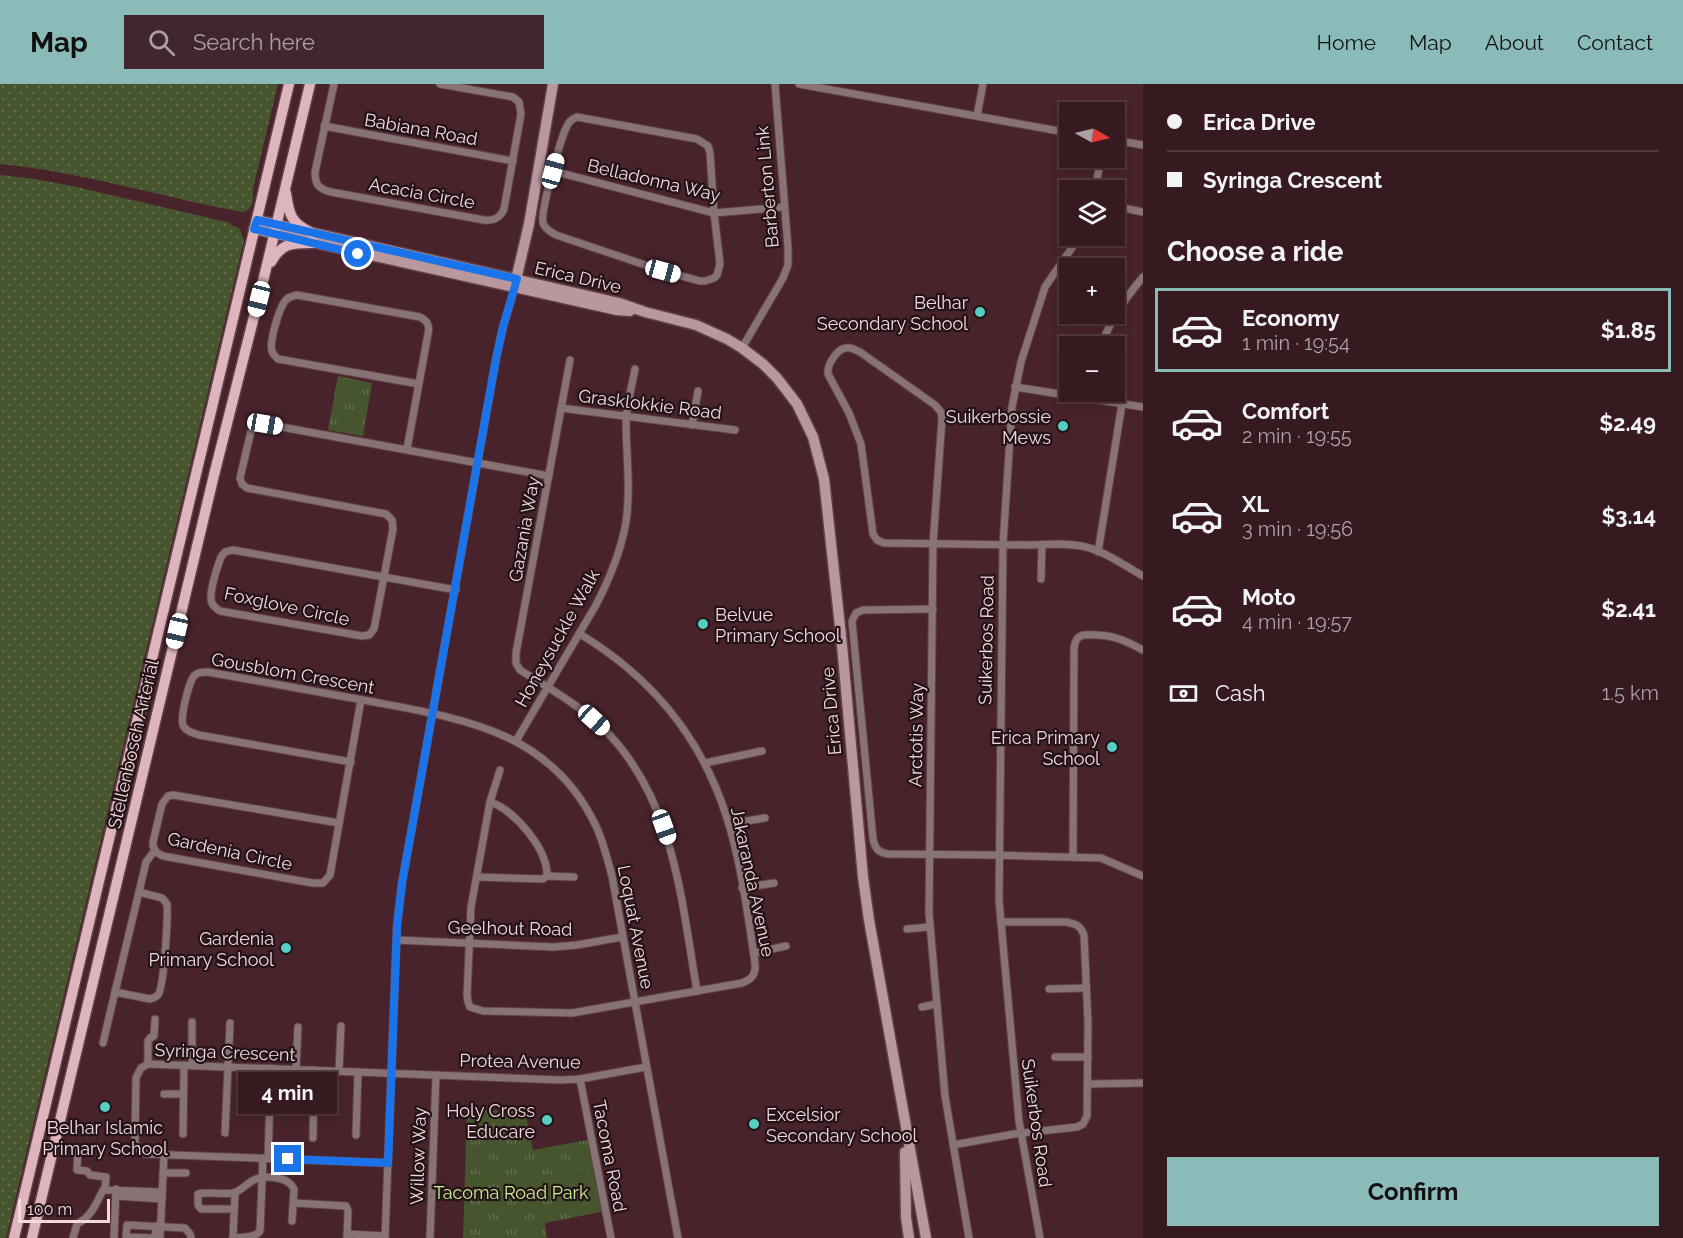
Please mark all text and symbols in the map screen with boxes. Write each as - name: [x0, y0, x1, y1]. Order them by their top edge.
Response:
- search box: [124, 15, 544, 69]
- text: Map: [30, 26, 88, 59]
- icon: search: [145, 26, 178, 59]
- text: Search here: [193, 29, 315, 55]
- text: Home: [1317, 30, 1376, 55]
- text: Map: [1409, 30, 1452, 55]
- text: About: [1485, 30, 1544, 55]
- text: Contact: [1577, 30, 1653, 55]
- north arrow: [1059, 102, 1125, 168]
- map controls: [1059, 102, 1125, 402]
- street label: Babiana Road: [363, 109, 479, 149]
- text: Erica Drive: [1203, 109, 1315, 135]
- street label: Barberton Link: [751, 125, 783, 249]
- car: [540, 151, 566, 191]
- street label: Belladonna Way: [585, 154, 723, 206]
- text: Syringa Crescent: [1203, 167, 1382, 193]
- street label: Acacia Circle: [367, 173, 477, 213]
- button: layers: [1059, 180, 1125, 246]
- text: Choose a ride: [1167, 236, 1343, 267]
- route start: [344, 240, 371, 267]
- street label: Erica Drive: [533, 257, 624, 297]
- car: [643, 258, 683, 284]
- button: +: [1059, 258, 1125, 324]
- car: [246, 279, 272, 319]
- place label: Belhar Secondary School: [817, 292, 969, 334]
- icon: car: [1170, 303, 1224, 357]
- marker: Belhar Secondary School: [973, 305, 987, 319]
- text: Economy: [1242, 305, 1340, 331]
- text: $1.85: [1601, 317, 1656, 343]
- text: 1 min · 19:54: [1242, 331, 1350, 355]
- button: −: [1059, 336, 1125, 402]
- street label: Grasklokkie Road: [577, 385, 723, 423]
- icon: car: [1170, 396, 1224, 450]
- text: Comfort: [1242, 398, 1329, 424]
- place label: Suikerbossie Mews: [946, 406, 1051, 448]
- text: $2.49: [1599, 410, 1656, 436]
- car: [246, 412, 284, 436]
- marker: Suikerbossie Mews: [1056, 419, 1070, 433]
- text: 2 min · 19:55: [1242, 424, 1352, 448]
- street label: Gazania Way: [504, 474, 544, 583]
- icon: car: [1170, 489, 1224, 543]
- text: XL: [1242, 491, 1269, 517]
- text: $3.14: [1602, 503, 1656, 529]
- text: 3 min · 19:56: [1242, 517, 1353, 541]
- street label: Honeysuckle Walk: [510, 565, 604, 711]
- street label: Suikerbos Road: [974, 575, 998, 705]
- street label: Foxglove Circle: [222, 582, 352, 630]
- icon: car: [1170, 582, 1224, 636]
- text: Moto: [1242, 584, 1296, 610]
- text: $2.41: [1601, 596, 1656, 622]
- place label: Belvue Primary School: [715, 604, 841, 646]
- text: 4 min · 19:57: [1242, 610, 1352, 634]
- car: [164, 611, 190, 651]
- marker: Belvue Primary School: [696, 617, 710, 631]
- street label: Gousblom Crescent: [210, 648, 376, 698]
- street label: Stellenbosch Arterial: [103, 657, 163, 831]
- street label: Erica Drive: [817, 666, 845, 756]
- icon: cash: [1167, 677, 1200, 710]
- text: Cash: [1215, 680, 1266, 706]
- text: 1.5 km: [1602, 681, 1659, 705]
- street label: Arctotis Way: [905, 682, 927, 787]
- car: [575, 701, 613, 739]
- place label: Erica Primary School: [991, 727, 1100, 769]
- marker: Erica Primary School: [1105, 740, 1119, 754]
- street label: Jakaranda Avenue: [727, 805, 779, 959]
- car: [649, 807, 679, 847]
- street label: Gardenia Circle: [166, 828, 295, 875]
- street label: Loquat Avenue: [614, 863, 658, 991]
- street label: Geelhout Road: [448, 916, 572, 940]
- place label: Gardenia Primary School: [148, 928, 274, 970]
- marker: Gardenia Primary School: [279, 941, 293, 955]
- street label: Syringa Crescent: [154, 1039, 296, 1065]
- street label: Protea Avenue: [459, 1049, 581, 1073]
- street label: Suikerbos Road: [1018, 1057, 1056, 1189]
- callout: 4 min: [238, 1072, 338, 1114]
- text: 4 min: [261, 1081, 314, 1105]
- street label: Tacoma Road: [589, 1098, 631, 1214]
- marker: Belhar Islamic Primary School: [98, 1100, 112, 1114]
- place label: Holy Cross Educare: [446, 1100, 535, 1142]
- place label: Excelsior Secondary School: [766, 1104, 917, 1146]
- street label: Willow Way: [406, 1106, 430, 1205]
- marker: Holy Cross Educare: [540, 1113, 554, 1127]
- place label: Belhar Islamic Primary School: [42, 1117, 168, 1159]
- marker: Excelsior Secondary School: [747, 1117, 761, 1131]
- route end: [274, 1145, 301, 1172]
- button: Confirm: [1167, 1157, 1659, 1226]
- park label: Tacoma Road Park: [434, 1182, 589, 1203]
- scale bar: [18, 1196, 110, 1224]
- text: 100 m: [27, 1200, 72, 1219]

